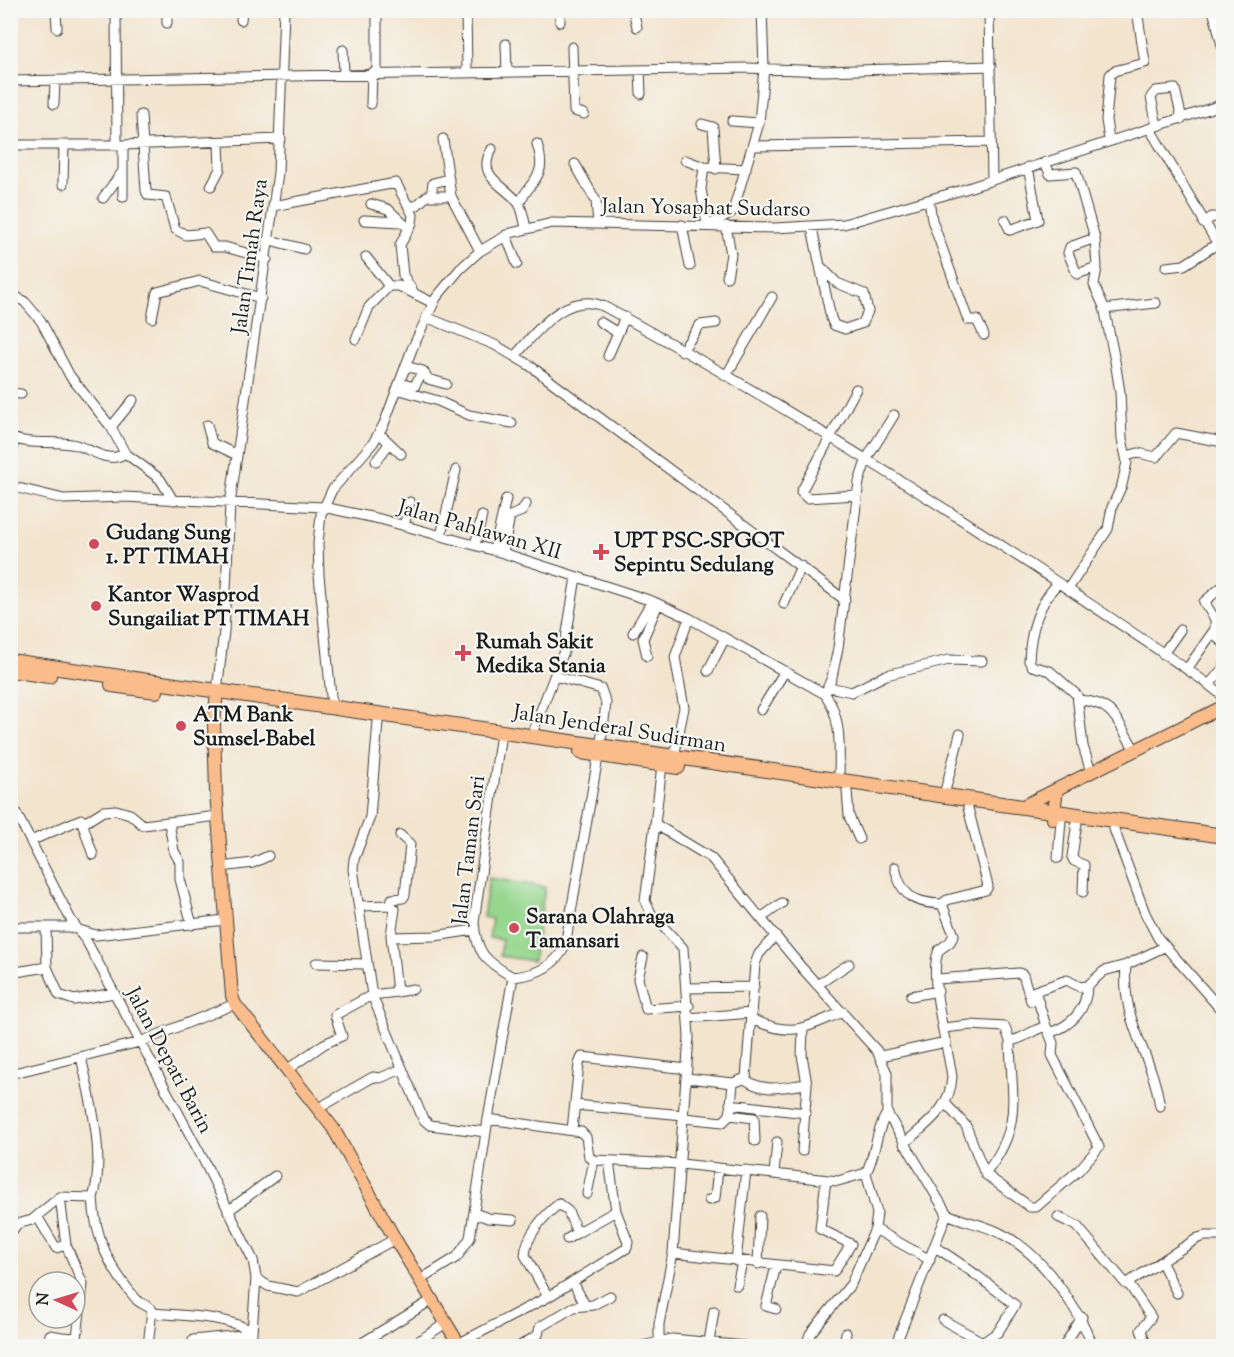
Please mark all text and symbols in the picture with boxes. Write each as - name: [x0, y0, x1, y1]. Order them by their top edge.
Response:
- street label: Jalan Timah Raya: [225, 176, 277, 337]
- street label: Jalan Yosaphat Sudarso: [600, 192, 811, 226]
- street label: Jalan Pahlawan XII: [393, 493, 565, 569]
- place label: Gudang Sung 1. PT TIMAH: [106, 519, 232, 573]
- place label: UPT PSC-SPGOT Sepintu Sedulang: [614, 527, 784, 581]
- marker: Gudang Sung 1. PT TIMAH: [87, 537, 101, 551]
- marker: UPT PSC-SPGOT Sepintu Sedulang: [592, 543, 610, 561]
- place label: Kantor Wasprod Sungailiat PT TIMAH: [108, 581, 310, 635]
- marker: Kantor Wasprod Sungailiat PT TIMAH: [89, 599, 103, 613]
- place label: Rumah Sakit Medika Stania: [476, 628, 606, 682]
- marker: Rumah Sakit Medika Stania: [454, 644, 472, 662]
- street label: Jalan Jenderal Sudirman: [510, 698, 728, 762]
- place label: ATM Bank Sumsel-Babel: [193, 701, 316, 755]
- marker: ATM Bank Sumsel-Babel: [174, 719, 188, 733]
- street label: Jalan Taman Sari: [446, 774, 494, 928]
- place label: Sarana Olahraga Tamansari: [526, 903, 675, 957]
- marker: Sarana Olahraga Tamansari: [507, 921, 521, 935]
- street label: Jalan Depati Barin: [116, 981, 220, 1140]
- north arrow: [27, 1270, 87, 1330]
- text: N: [33, 1292, 56, 1306]

